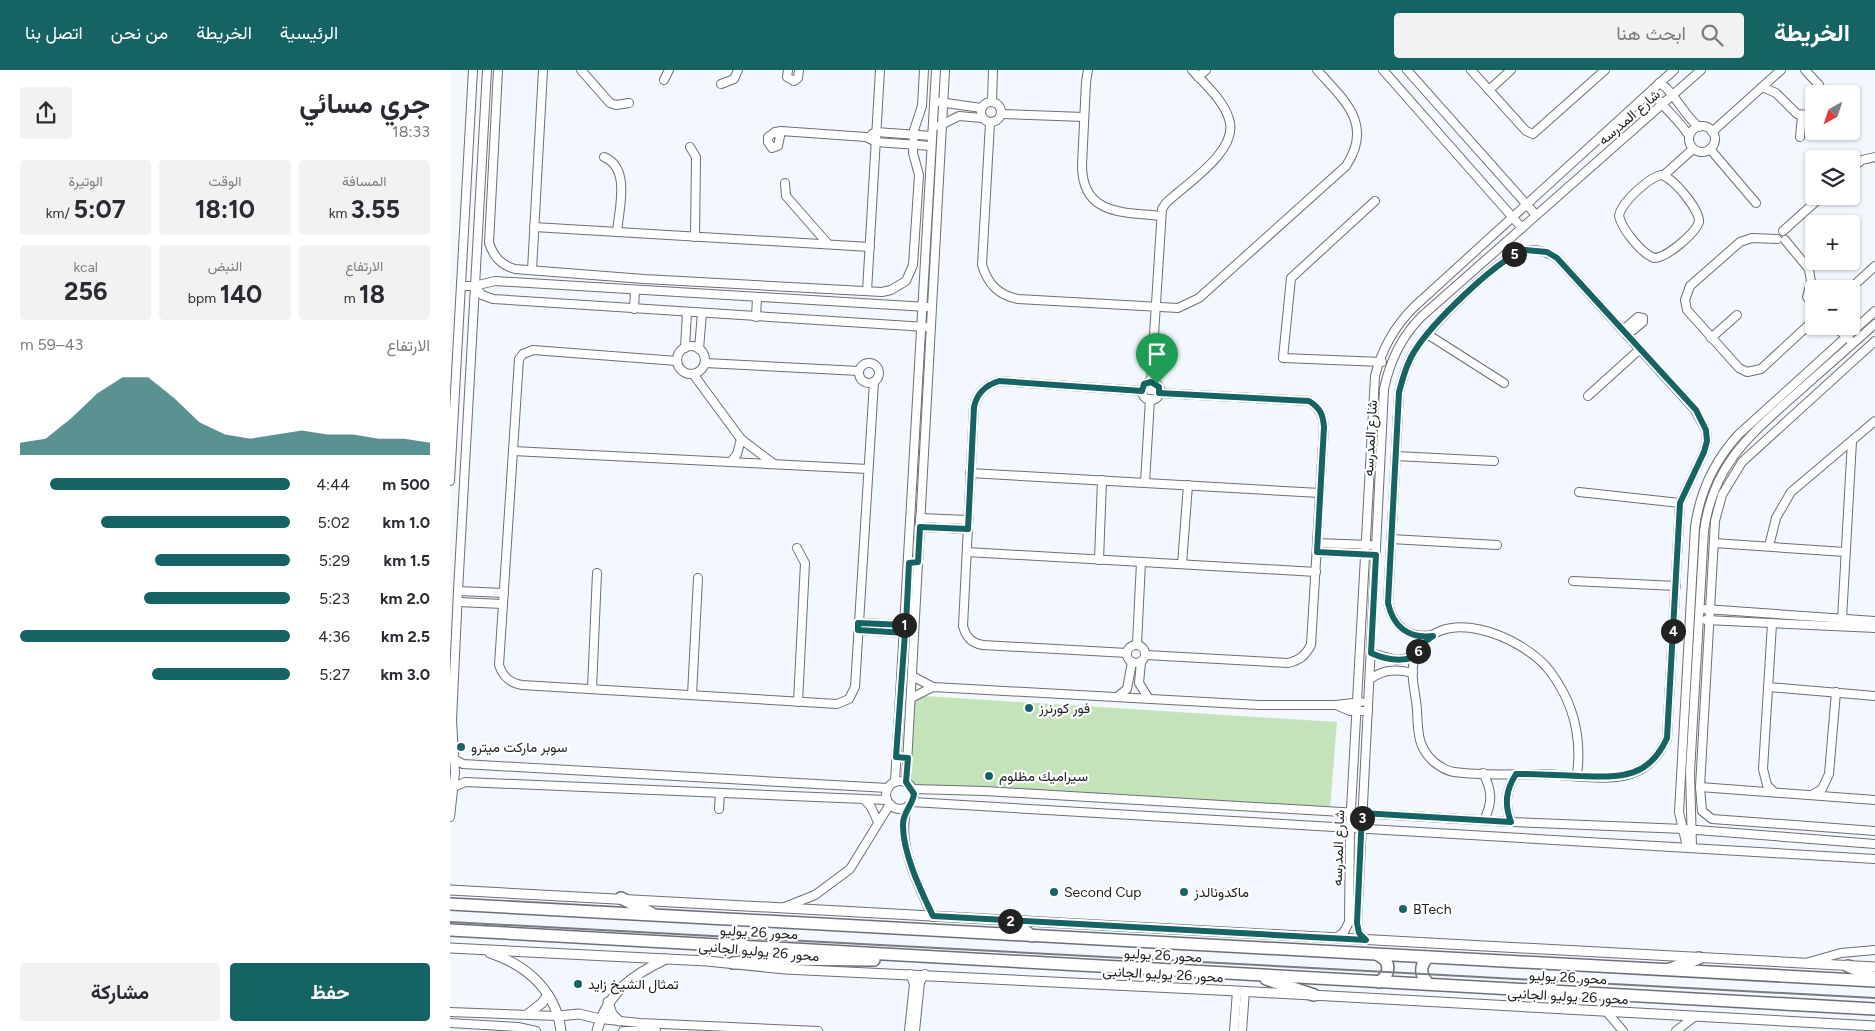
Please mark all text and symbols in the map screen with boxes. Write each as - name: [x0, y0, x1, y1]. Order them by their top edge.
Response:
- search box: [1394, 13, 1744, 58]
- text: الخريطة: [1774, 18, 1850, 47]
- icon: search: [1698, 21, 1726, 49]
- text: اتصل بنا: [25, 22, 83, 44]
- text: من نحن: [111, 22, 168, 44]
- text: الخريطة: [196, 22, 252, 44]
- text: الرئيسية: [280, 22, 338, 44]
- text: ابحث هنا: [1616, 22, 1686, 45]
- north arrow: [1805, 85, 1860, 140]
- map controls: [1805, 85, 1860, 335]
- text: جري مسائي: [299, 86, 430, 120]
- street label: شارع المدرسه: [1595, 86, 1665, 150]
- button: share: [20, 87, 72, 139]
- text: 18:33: [392, 122, 430, 141]
- button: layers: [1805, 150, 1860, 205]
- text: الوتيرة: [69, 173, 103, 190]
- text: الوقت: [209, 173, 241, 190]
- text: المسافة: [342, 173, 387, 190]
- text: 5:07: [73, 194, 126, 224]
- text: 18:10: [195, 194, 255, 224]
- text: 3.55: [351, 194, 400, 224]
- text: /km: [46, 205, 73, 222]
- text: km: [329, 205, 351, 222]
- button: +: [1805, 215, 1860, 270]
- pin: 5: [1502, 242, 1526, 266]
- text: 5: [1510, 246, 1519, 263]
- text: النبض: [208, 258, 242, 275]
- text: الارتفاع: [345, 258, 383, 275]
- text: kcal: [73, 259, 98, 276]
- text: 256: [64, 276, 107, 306]
- text: 140: [220, 279, 262, 309]
- text: 18: [359, 279, 385, 309]
- button: −: [1805, 280, 1860, 335]
- text: bpm: [188, 290, 220, 307]
- text: m: [344, 290, 359, 307]
- pin: [1136, 333, 1178, 384]
- text: 43–59 m: [20, 335, 83, 354]
- text: الارتفاع: [387, 336, 430, 355]
- icon: arrive: [1143, 340, 1171, 368]
- street label: شارع المدرسه: [1360, 399, 1383, 477]
- text: 4:44: [316, 475, 350, 494]
- text: 500 m: [382, 475, 430, 494]
- text: 5:02: [318, 513, 350, 532]
- text: 1.0 km: [383, 513, 430, 532]
- text: 5:29: [319, 551, 350, 570]
- text: 1.5 km: [384, 551, 430, 570]
- text: 5:23: [319, 589, 350, 608]
- text: 2.0 km: [380, 589, 430, 608]
- pin: 1: [892, 612, 916, 638]
- text: 1: [902, 617, 907, 634]
- pin: 4: [1660, 618, 1686, 644]
- text: 4: [1669, 623, 1678, 640]
- text: 4:36: [318, 627, 350, 646]
- text: 2.5 km: [381, 627, 430, 646]
- pin: 6: [1406, 638, 1430, 664]
- text: 6: [1414, 643, 1423, 660]
- text: 5:27: [319, 665, 350, 684]
- text: 3.0 km: [380, 665, 430, 684]
- place label: فور كورنرز: [1038, 700, 1090, 717]
- marker: فور كورنرز: [1023, 702, 1035, 714]
- place label: سوبر ماركت ميترو: [471, 739, 568, 756]
- marker: سوبر ماركت ميترو: [455, 741, 467, 753]
- place label: سيراميك مظلوم: [999, 768, 1088, 785]
- marker: سيراميك مظلوم: [983, 770, 995, 782]
- pin: 3: [1350, 806, 1374, 830]
- street label: شارع المدرسه: [1329, 810, 1350, 887]
- text: 3: [1359, 810, 1366, 827]
- place label: Second Cup: [1064, 884, 1142, 901]
- place label: ماكدونالدز: [1193, 884, 1249, 901]
- marker: Second Cup: [1048, 886, 1060, 898]
- marker: ماكدونالدز: [1178, 886, 1190, 898]
- place label: BTech: [1413, 901, 1452, 918]
- marker: BTech: [1397, 903, 1409, 915]
- pin: 2: [998, 908, 1022, 934]
- text: 2: [1006, 913, 1015, 930]
- street label: محور 26 يوليو: [720, 922, 798, 943]
- street label: محور 26 يوليو الجانبى: [698, 938, 820, 965]
- street label: محور 26 يوليو: [1124, 945, 1202, 966]
- button: مشاركة: [20, 963, 220, 1021]
- button: حفظ: [230, 963, 430, 1021]
- street label: محور 26 يوليو الجانبى: [1102, 963, 1224, 986]
- street label: محور 26 يوليو: [1529, 967, 1607, 988]
- place label: تمثال الشيخ زايد: [588, 976, 679, 995]
- marker: تمثال الشيخ زايد: [572, 978, 584, 990]
- street label: محور 26 يوليو الجانبى: [1507, 985, 1629, 1008]

